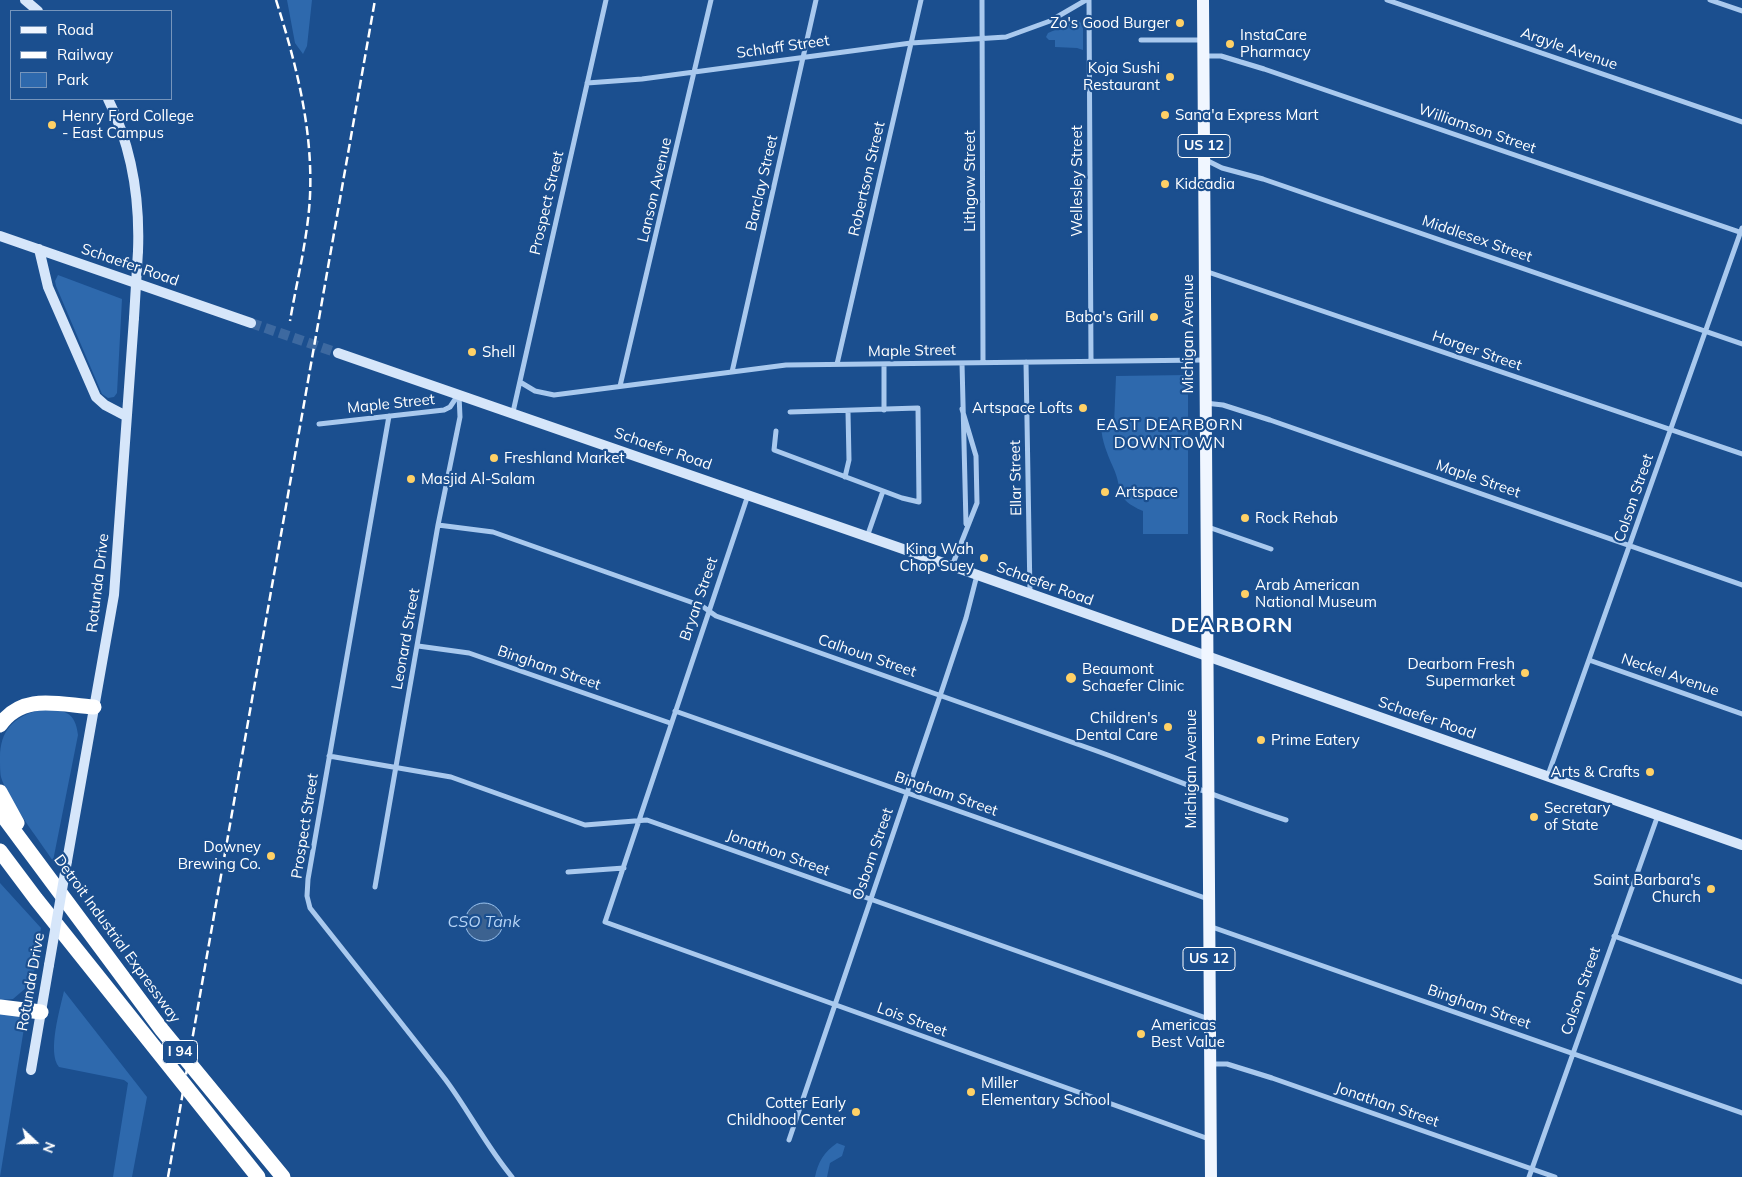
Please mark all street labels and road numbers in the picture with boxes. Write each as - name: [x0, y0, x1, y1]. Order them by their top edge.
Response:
- street label: Argyle Avenue: [1518, 24, 1620, 74]
- street label: Schlaff Street: [735, 32, 831, 62]
- street label: Williamson Street: [1416, 100, 1538, 158]
- street label: Robertson Street: [845, 120, 889, 238]
- street label: Wellesley Street: [1068, 125, 1086, 237]
- street label: Lithgow Street: [961, 130, 979, 232]
- street label: Barclay Street: [742, 133, 782, 233]
- road number: US 12: [1178, 134, 1230, 158]
- street label: Lanson Avenue: [634, 136, 676, 244]
- street label: Prospect Street: [526, 149, 568, 257]
- street label: Middlesex Street: [1420, 212, 1534, 266]
- street label: Schaefer Road: [79, 240, 181, 290]
- street label: Michigan Avenue: [1179, 274, 1197, 394]
- street label: Horger Street: [1430, 327, 1524, 375]
- street label: Maple Street: [868, 341, 956, 361]
- street label: Maple Street: [346, 390, 436, 418]
- street label: Schaefer Road: [612, 424, 714, 474]
- street label: Ellar Street: [1006, 440, 1026, 516]
- street label: Colson Street: [1611, 452, 1657, 544]
- street label: Maple Street: [1433, 456, 1523, 502]
- street label: Rotunda Drive: [83, 533, 113, 633]
- street label: Bryan Street: [676, 555, 722, 643]
- street label: Schaefer Road: [994, 558, 1096, 610]
- street label: Leonard Street: [388, 587, 424, 691]
- street label: Calhoun Street: [815, 631, 919, 681]
- street label: Bingham Street: [495, 642, 603, 694]
- street label: Neckel Avenue: [1619, 650, 1721, 700]
- street label: Schaefer Road: [1376, 693, 1478, 743]
- street label: Michigan Avenue: [1182, 709, 1200, 829]
- street label: Bingham Street: [892, 768, 1000, 820]
- street label: Prospect Street: [288, 772, 322, 880]
- street label: Osborn Street: [849, 806, 897, 902]
- street label: Jonathon Street: [724, 826, 832, 880]
- street label: Detroit Industrial Expressway: [50, 851, 184, 1027]
- street label: Rotunda Drive: [13, 931, 49, 1033]
- street label: Colson Street: [1558, 945, 1604, 1037]
- road number: US 12: [1183, 948, 1235, 971]
- street label: Bingham Street: [1425, 981, 1533, 1033]
- street label: Lois Street: [875, 999, 949, 1041]
- road number: I 94: [162, 1040, 198, 1064]
- street label: Jonathan Street: [1333, 1079, 1441, 1131]

